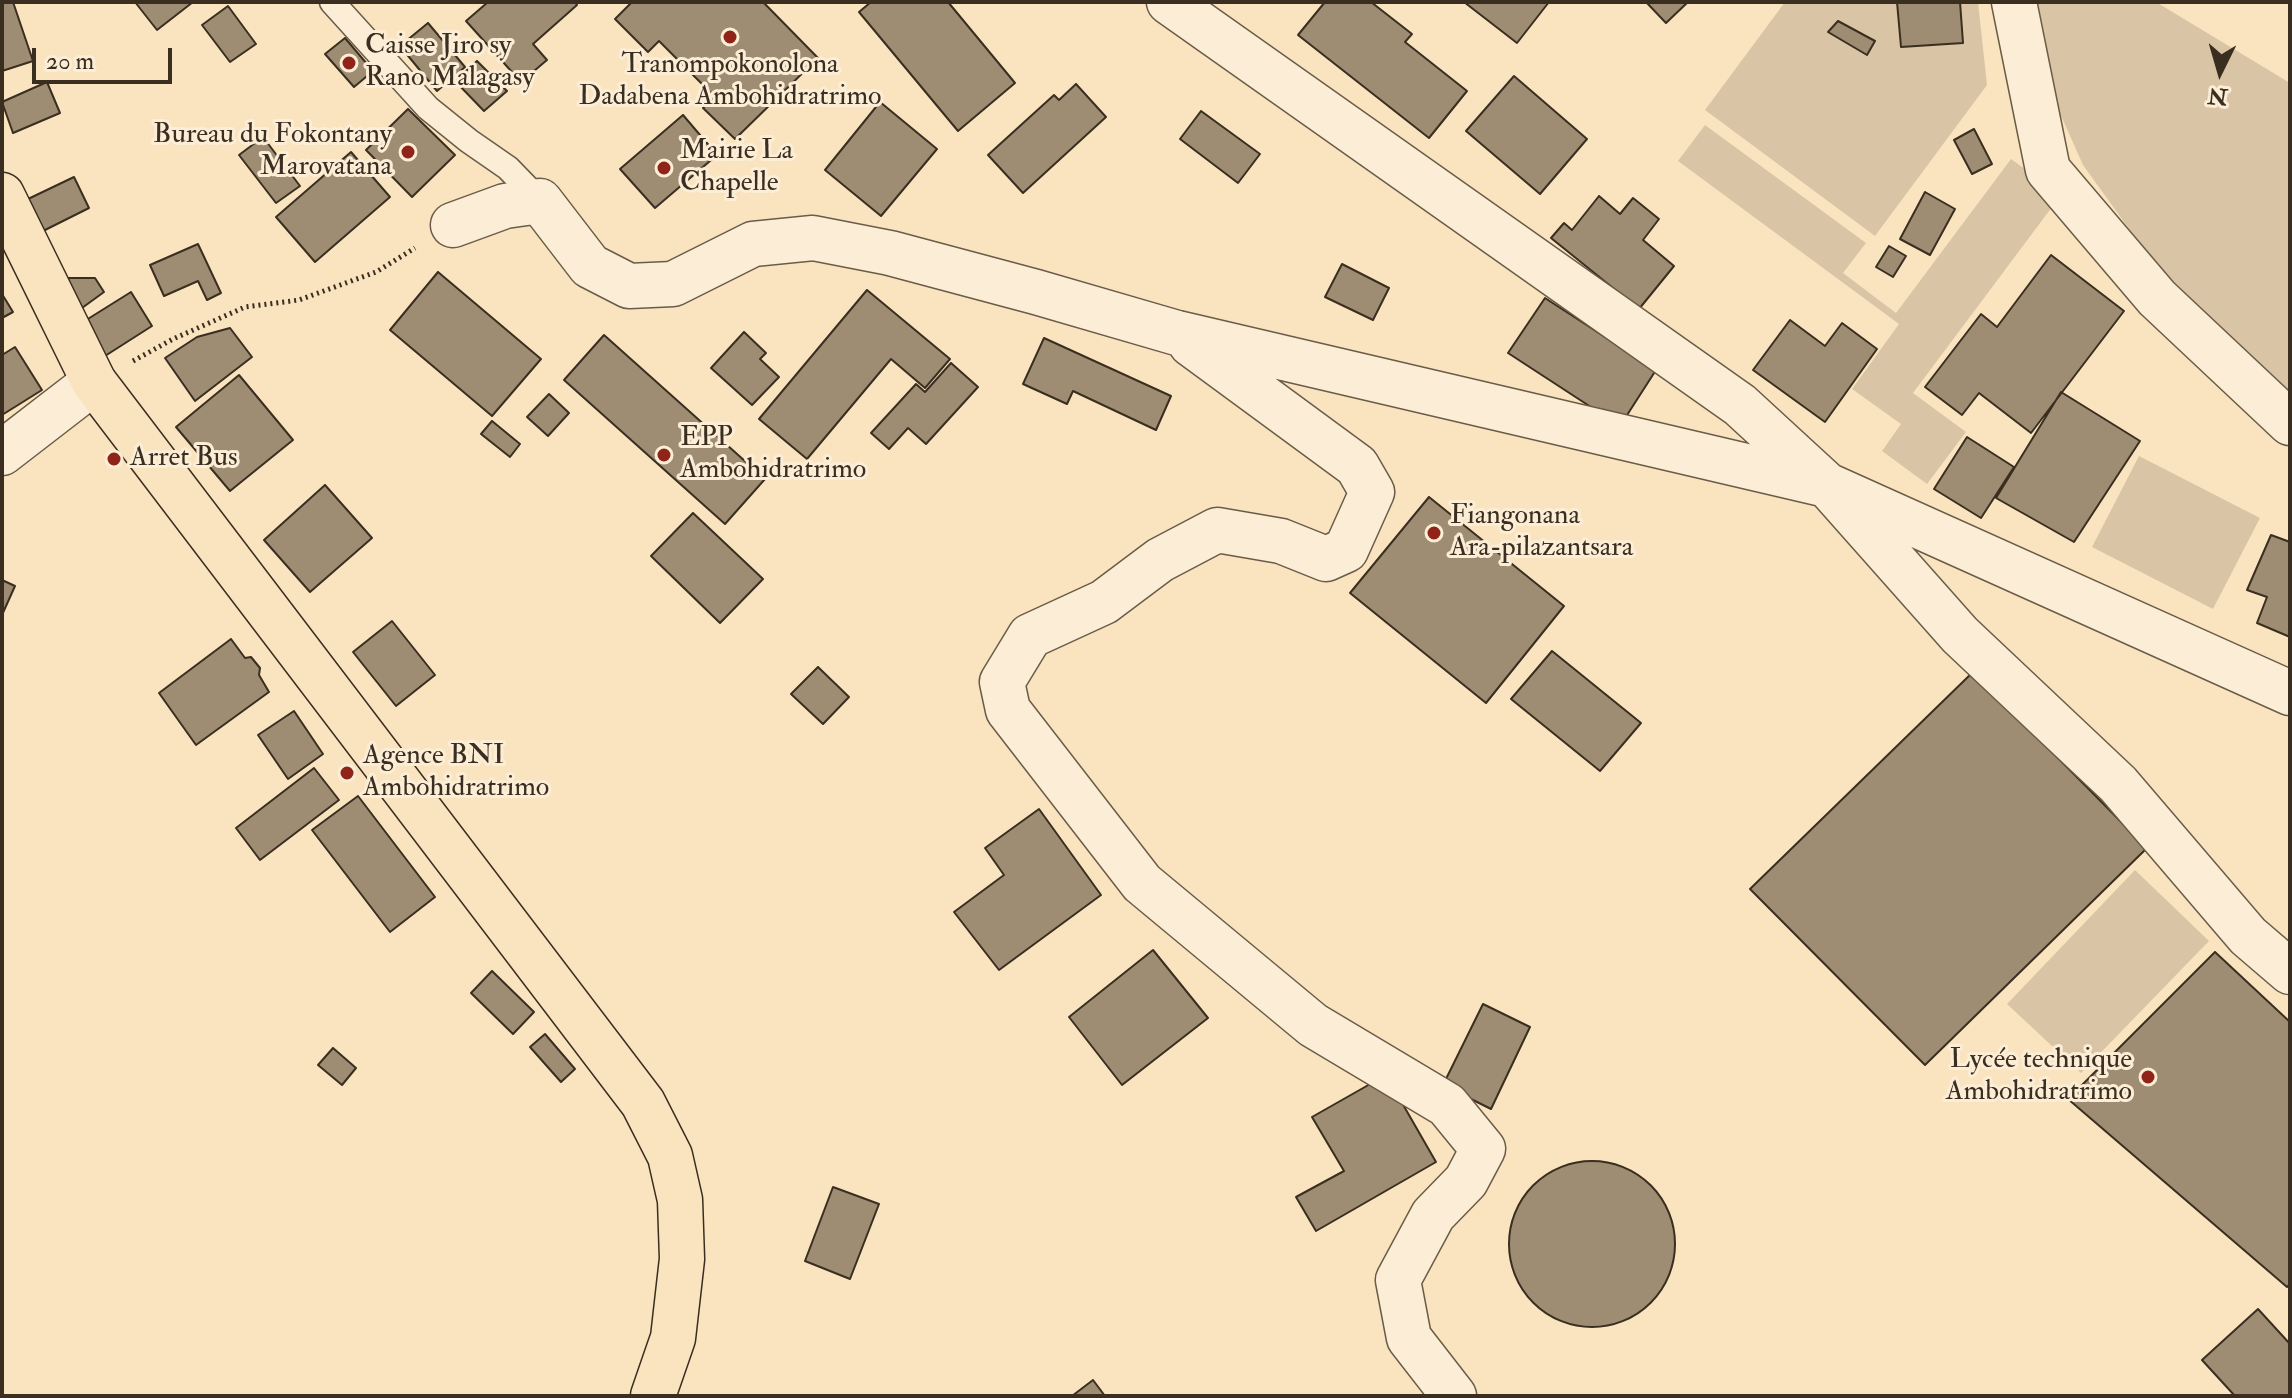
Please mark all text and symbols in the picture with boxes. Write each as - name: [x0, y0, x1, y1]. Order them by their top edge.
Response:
- marker: Tranompokonolona Dadabena Ambohidratrimo: [721, 28, 739, 46]
- place label: Caisse Jiro sy Rano Malagasy: [365, 30, 535, 96]
- scale bar: [36, 32, 176, 82]
- north arrow: [2180, 32, 2260, 112]
- text: 20 m: [46, 46, 94, 77]
- place label: Tranompokonolona Dadabena Ambohidratrimo: [578, 49, 882, 115]
- marker: Caisse Jiro sy Rano Malagasy: [340, 54, 358, 72]
- text: N: [2207, 81, 2229, 111]
- place label: Bureau du Fokontany Marovatana: [153, 119, 392, 185]
- place label: Mairie La Chapelle: [680, 135, 793, 201]
- marker: Bureau du Fokontany Marovatana: [399, 143, 417, 161]
- marker: Mairie La Chapelle: [655, 159, 673, 177]
- place label: EPP Ambohidratrimo: [680, 422, 866, 488]
- place label: Arret Bus: [130, 442, 238, 476]
- marker: EPP Ambohidratrimo: [655, 446, 673, 464]
- marker: Arret Bus: [105, 450, 123, 468]
- place label: Fiangonana Ara-pilazantsara: [1450, 500, 1633, 566]
- marker: Fiangonana Ara-pilazantsara: [1425, 524, 1443, 542]
- place label: Agence BNI Ambohidratrimo: [363, 740, 549, 806]
- marker: Agence BNI Ambohidratrimo: [338, 764, 356, 782]
- place label: Lycée technique Ambohidratrimo: [1946, 1044, 2132, 1110]
- marker: Lycée technique Ambohidratrimo: [2139, 1068, 2157, 1086]

